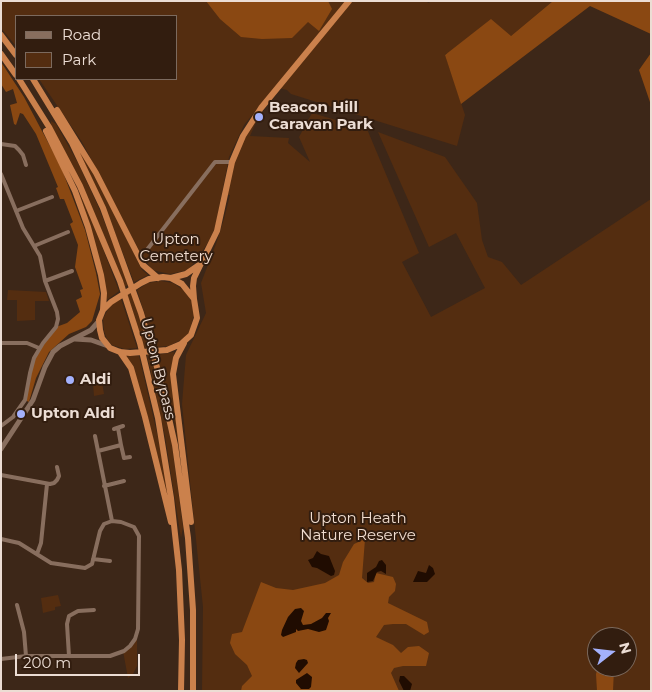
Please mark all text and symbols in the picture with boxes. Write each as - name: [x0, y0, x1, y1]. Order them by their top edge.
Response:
- legend: [15, 15, 178, 80]
- text: Road: [62, 25, 101, 44]
- text: Park: [62, 50, 96, 69]
- place label: Beacon Hill Caravan Park: [269, 99, 373, 134]
- marker: Beacon Hill Caravan Park: [253, 111, 265, 123]
- park label: Upton Cemetery: [139, 231, 213, 266]
- street label: Upton Bypass: [137, 316, 179, 422]
- place label: Aldi: [80, 371, 111, 389]
- marker: Aldi: [64, 374, 76, 386]
- place label: Upton Aldi: [31, 405, 115, 423]
- marker: Upton Aldi: [15, 408, 27, 420]
- park label: Upton Heath Nature Reserve: [300, 510, 416, 545]
- north arrow: [587, 627, 637, 677]
- text: N: [615, 640, 636, 656]
- scale bar: [18, 644, 142, 676]
- text: 200 m: [23, 653, 71, 672]

